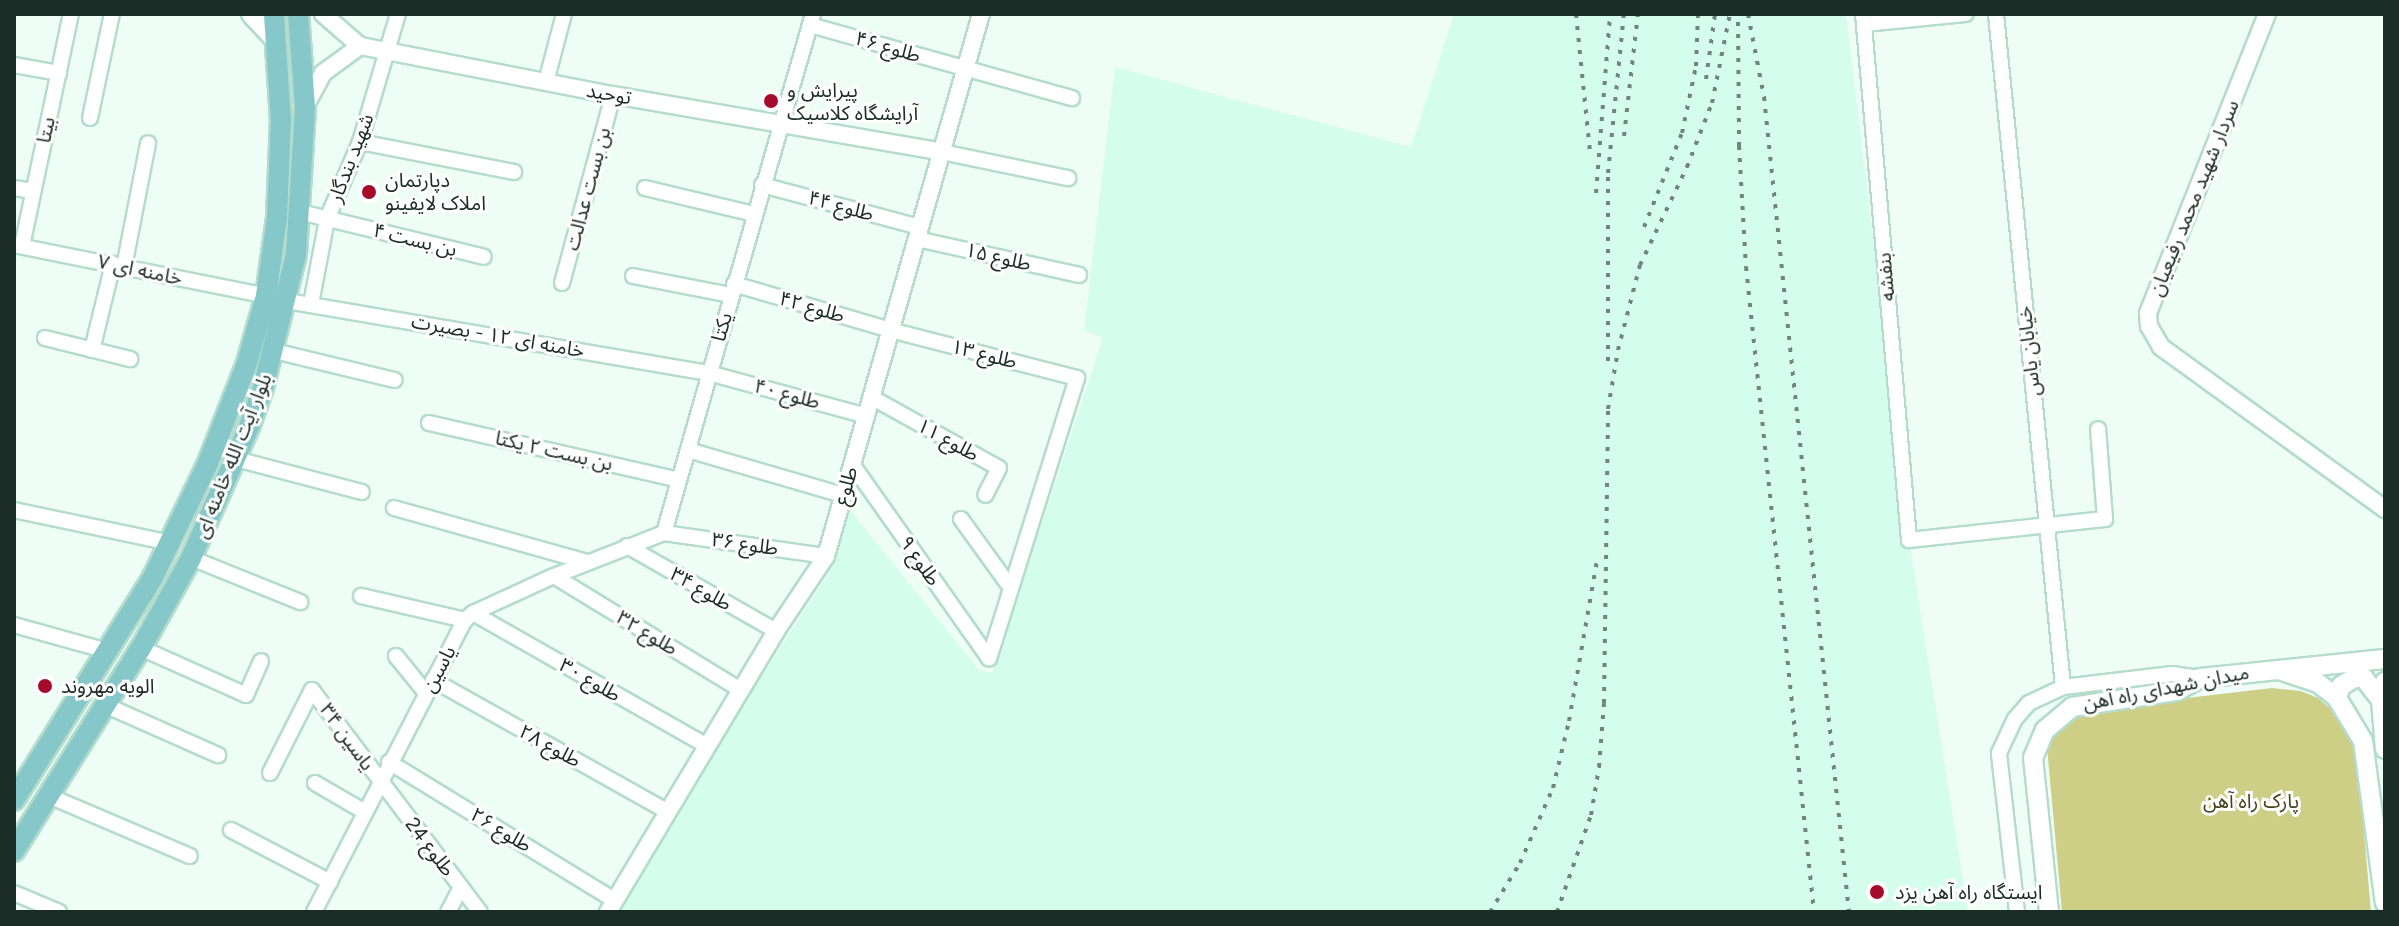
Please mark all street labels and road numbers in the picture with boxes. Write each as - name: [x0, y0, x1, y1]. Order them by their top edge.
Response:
- street label: طلوع ۴۶: [853, 26, 923, 68]
- street label: توحید: [585, 78, 633, 110]
- street label: سردار شهید محمد رفیعیان: [2144, 96, 2244, 300]
- street label: شهید بندگار: [323, 110, 379, 206]
- street label: بیتا: [32, 115, 60, 145]
- street label: بن بست عدالت: [560, 125, 616, 253]
- street label: طلوع ۴۴: [806, 186, 876, 226]
- street label: بن بست ۴: [371, 218, 459, 262]
- street label: طلوع ۱۵: [963, 238, 1033, 276]
- street label: خامنه ای ۷: [95, 249, 185, 291]
- street label: بنفشه: [1872, 252, 1900, 302]
- street label: طلوع ۴۲: [777, 286, 847, 328]
- street label: خیابان یاس: [2012, 305, 2046, 397]
- street label: خامنه ای ۱۲ - بصیرت: [410, 309, 586, 363]
- street label: یکتا: [706, 310, 738, 344]
- street label: طلوع ۱۳: [949, 334, 1019, 374]
- street label: بلوار آیت الله خامنه ای: [189, 370, 277, 542]
- street label: طلوع ۴۰: [752, 374, 822, 414]
- street label: طلوع ۱۱: [913, 413, 983, 467]
- street label: بن بست ۲ یکتا: [493, 426, 615, 476]
- street label: طلوع: [829, 464, 863, 508]
- street label: طلوع ۳۶: [710, 527, 780, 561]
- street label: طلوع ۹: [894, 531, 946, 591]
- street label: طلوع ۳۴: [666, 562, 736, 616]
- street label: طلوع ۳۲: [612, 605, 682, 661]
- street label: یاسین: [417, 641, 461, 697]
- street label: طلوع ۳۰: [555, 653, 625, 707]
- street label: میدان شهدای راه آهن: [2081, 660, 2251, 716]
- street label: یاسین ۳۴: [315, 699, 379, 775]
- street label: طلوع ۲۸: [515, 719, 585, 773]
- street label: طلوع ۲۶: [466, 802, 536, 858]
- street label: طلوع 24: [400, 813, 460, 881]

